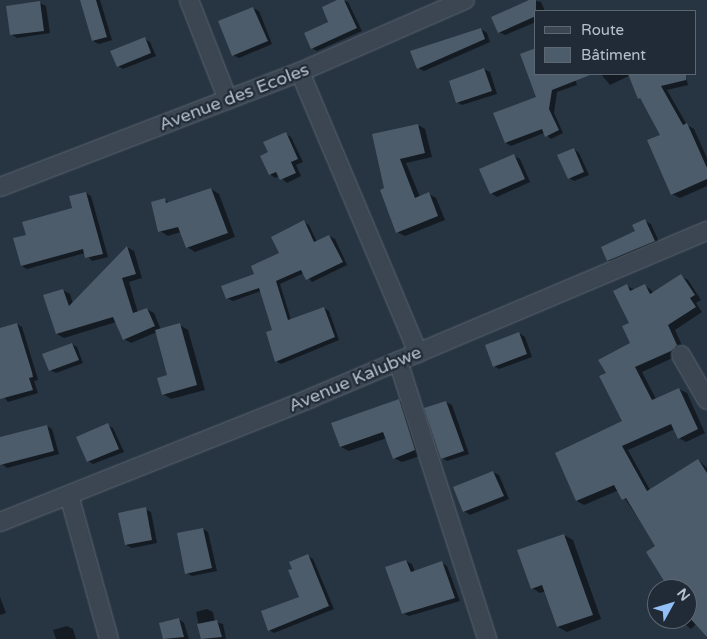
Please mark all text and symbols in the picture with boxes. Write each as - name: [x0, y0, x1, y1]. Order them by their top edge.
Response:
- legend: [534, 10, 697, 75]
- text: Route: [581, 21, 624, 39]
- text: Bâtiment: [581, 46, 646, 64]
- street label: Avenue des Ecoles: [156, 58, 312, 136]
- street label: Avenue Kalubwe: [285, 341, 425, 417]
- north arrow: [647, 579, 697, 629]
- text: N: [673, 585, 693, 605]

